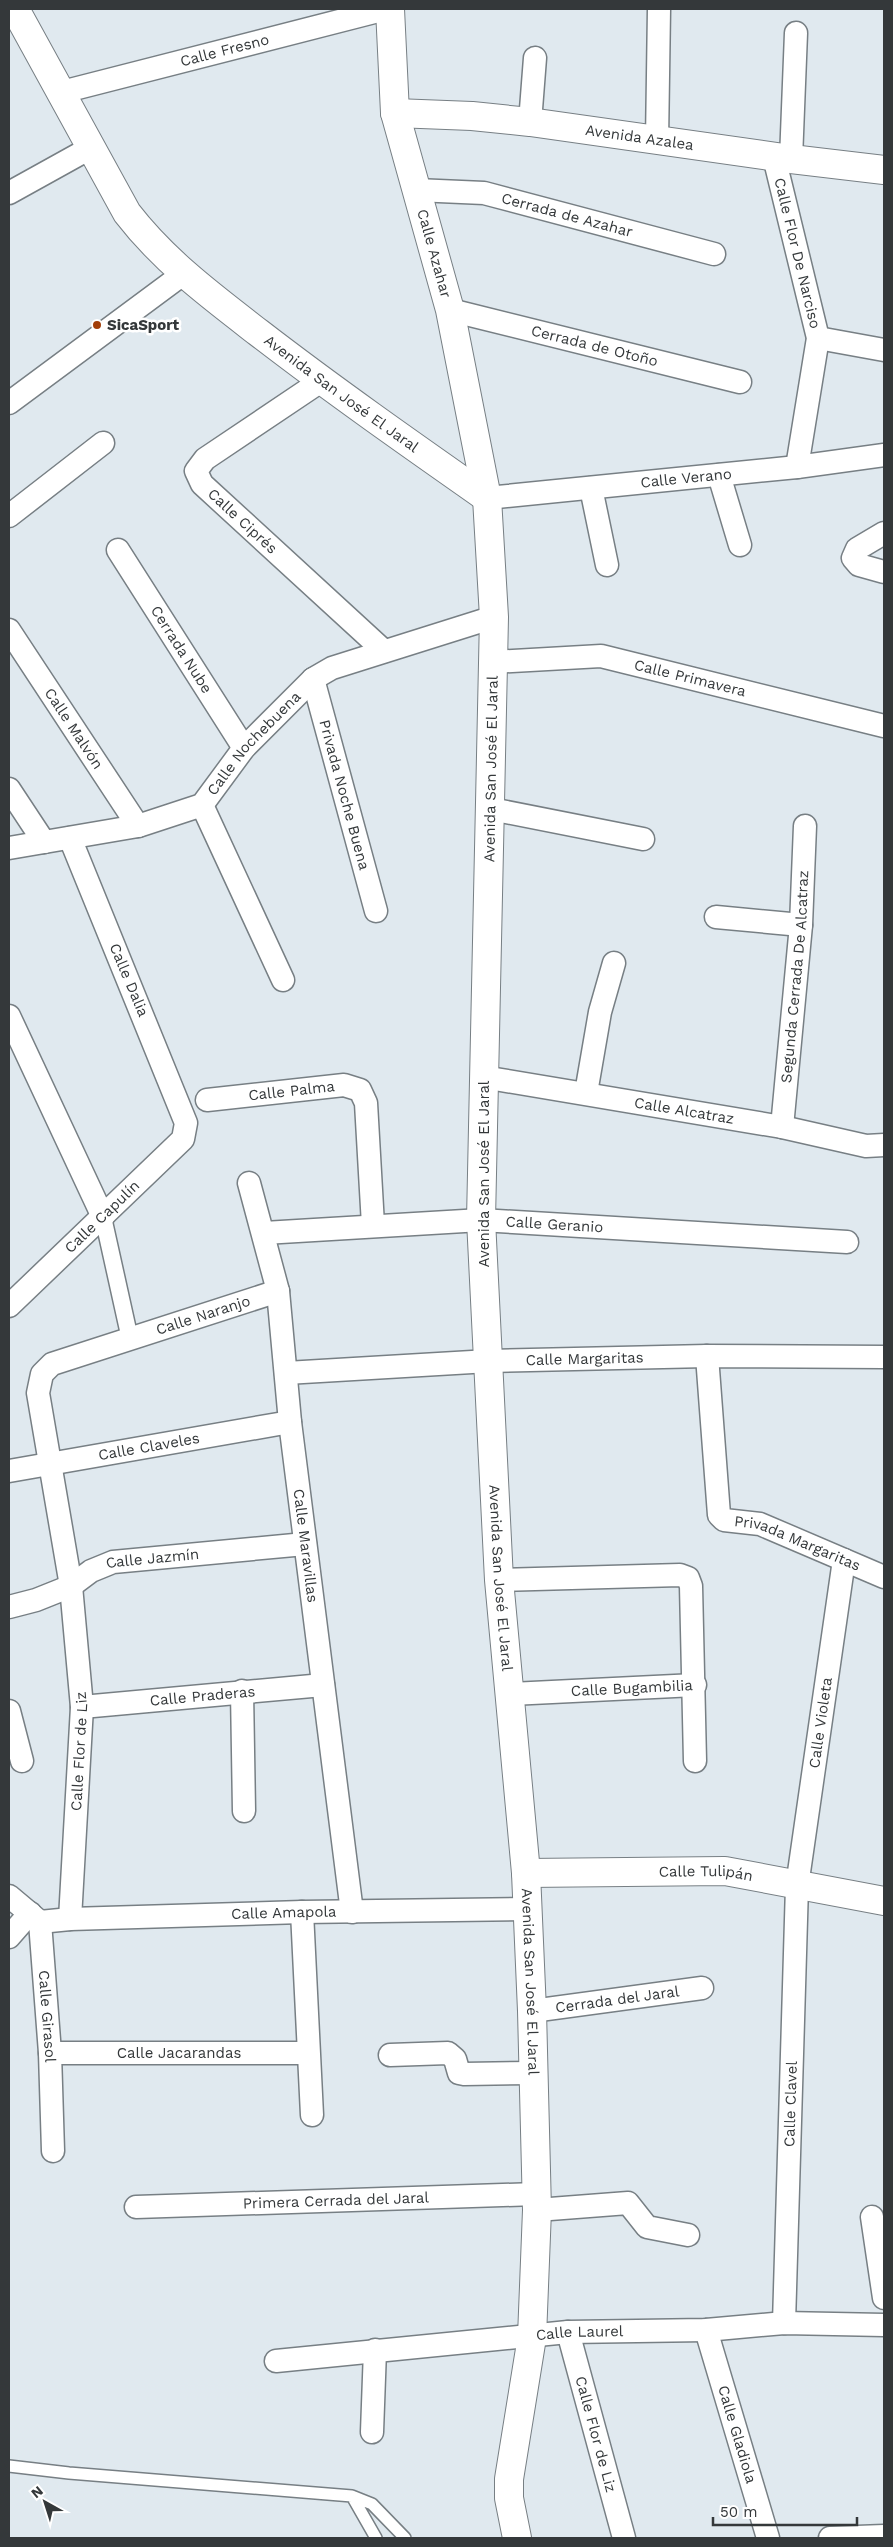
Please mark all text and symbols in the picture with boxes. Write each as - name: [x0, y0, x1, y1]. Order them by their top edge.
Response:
- street label: Calle Fresno: [178, 30, 271, 70]
- street label: Avenida Azalea: [584, 121, 695, 154]
- street label: Calle Flor De Narciso: [770, 176, 824, 330]
- street label: Cerrada de Azahar: [499, 189, 635, 241]
- street label: Calle Azahar: [413, 207, 455, 300]
- place label: SicaSport: [107, 316, 180, 334]
- marker: SicaSport: [91, 319, 103, 331]
- street label: Cerrada de Otoño: [529, 321, 660, 370]
- street label: Avenida San José El Jaral: [260, 331, 423, 456]
- street label: Calle Verano: [640, 465, 733, 492]
- street label: Calle Ciprés: [204, 485, 281, 558]
- street label: Cerrada Nube: [147, 602, 216, 697]
- street label: Calle Primavera: [632, 656, 748, 701]
- street label: Avenida San José El Jaral: [480, 675, 502, 863]
- street label: Calle Malvón: [41, 685, 107, 773]
- street label: Calle Nochebuena: [203, 687, 305, 799]
- street label: Privada Noche Buena: [315, 718, 374, 872]
- street label: Segunda Cerrada De Alcatraz: [777, 870, 812, 1084]
- street label: Calle Dalia: [105, 941, 153, 1020]
- street label: Calle Palma: [247, 1077, 336, 1104]
- street label: Avenida San José El Jaral: [475, 1080, 493, 1267]
- street label: Calle Alcatraz: [633, 1093, 735, 1128]
- street label: Calle Capulín: [61, 1177, 143, 1257]
- street label: Calle Geranio: [505, 1212, 604, 1236]
- street label: Calle Naranjo: [154, 1292, 252, 1339]
- street label: Calle Margaritas: [525, 1348, 644, 1369]
- street label: Calle Claveles: [97, 1429, 201, 1464]
- street label: Avenida San José El Jaral: [485, 1484, 516, 1672]
- street label: Calle Maravillas: [290, 1488, 322, 1604]
- street label: Privada Margaritas: [733, 1512, 863, 1575]
- street label: Calle Jazmín: [103, 1545, 200, 1573]
- street label: Calle Bugambilia: [570, 1676, 694, 1700]
- street label: Calle Violeta: [805, 1676, 836, 1770]
- street label: Calle Praderas: [149, 1682, 256, 1710]
- street label: Calle Flor de Liz: [67, 1691, 91, 1811]
- street label: Calle Tulipán: [659, 1862, 754, 1885]
- street label: Avenida San José El Jaral: [518, 1888, 543, 2076]
- street label: Calle Amapola: [231, 1903, 337, 1923]
- street label: Calle Girasol: [35, 1969, 59, 2063]
- street label: Cerrada del Jaral: [554, 1982, 681, 2017]
- street label: Calle Jacarandas: [117, 2044, 241, 2062]
- street label: Calle Clavel: [780, 2060, 801, 2147]
- street label: Primera Cerrada del Jaral: [243, 2188, 430, 2213]
- street label: Calle Laurel: [535, 2322, 624, 2344]
- street label: Calle Flor de Liz: [571, 2374, 620, 2494]
- street label: Calle Gladiola: [714, 2383, 760, 2486]
- north arrow: [20, 2477, 70, 2527]
- text: N: [28, 2482, 46, 2501]
- scale bar: [713, 2494, 857, 2526]
- text: 50 m: [720, 2503, 757, 2521]

